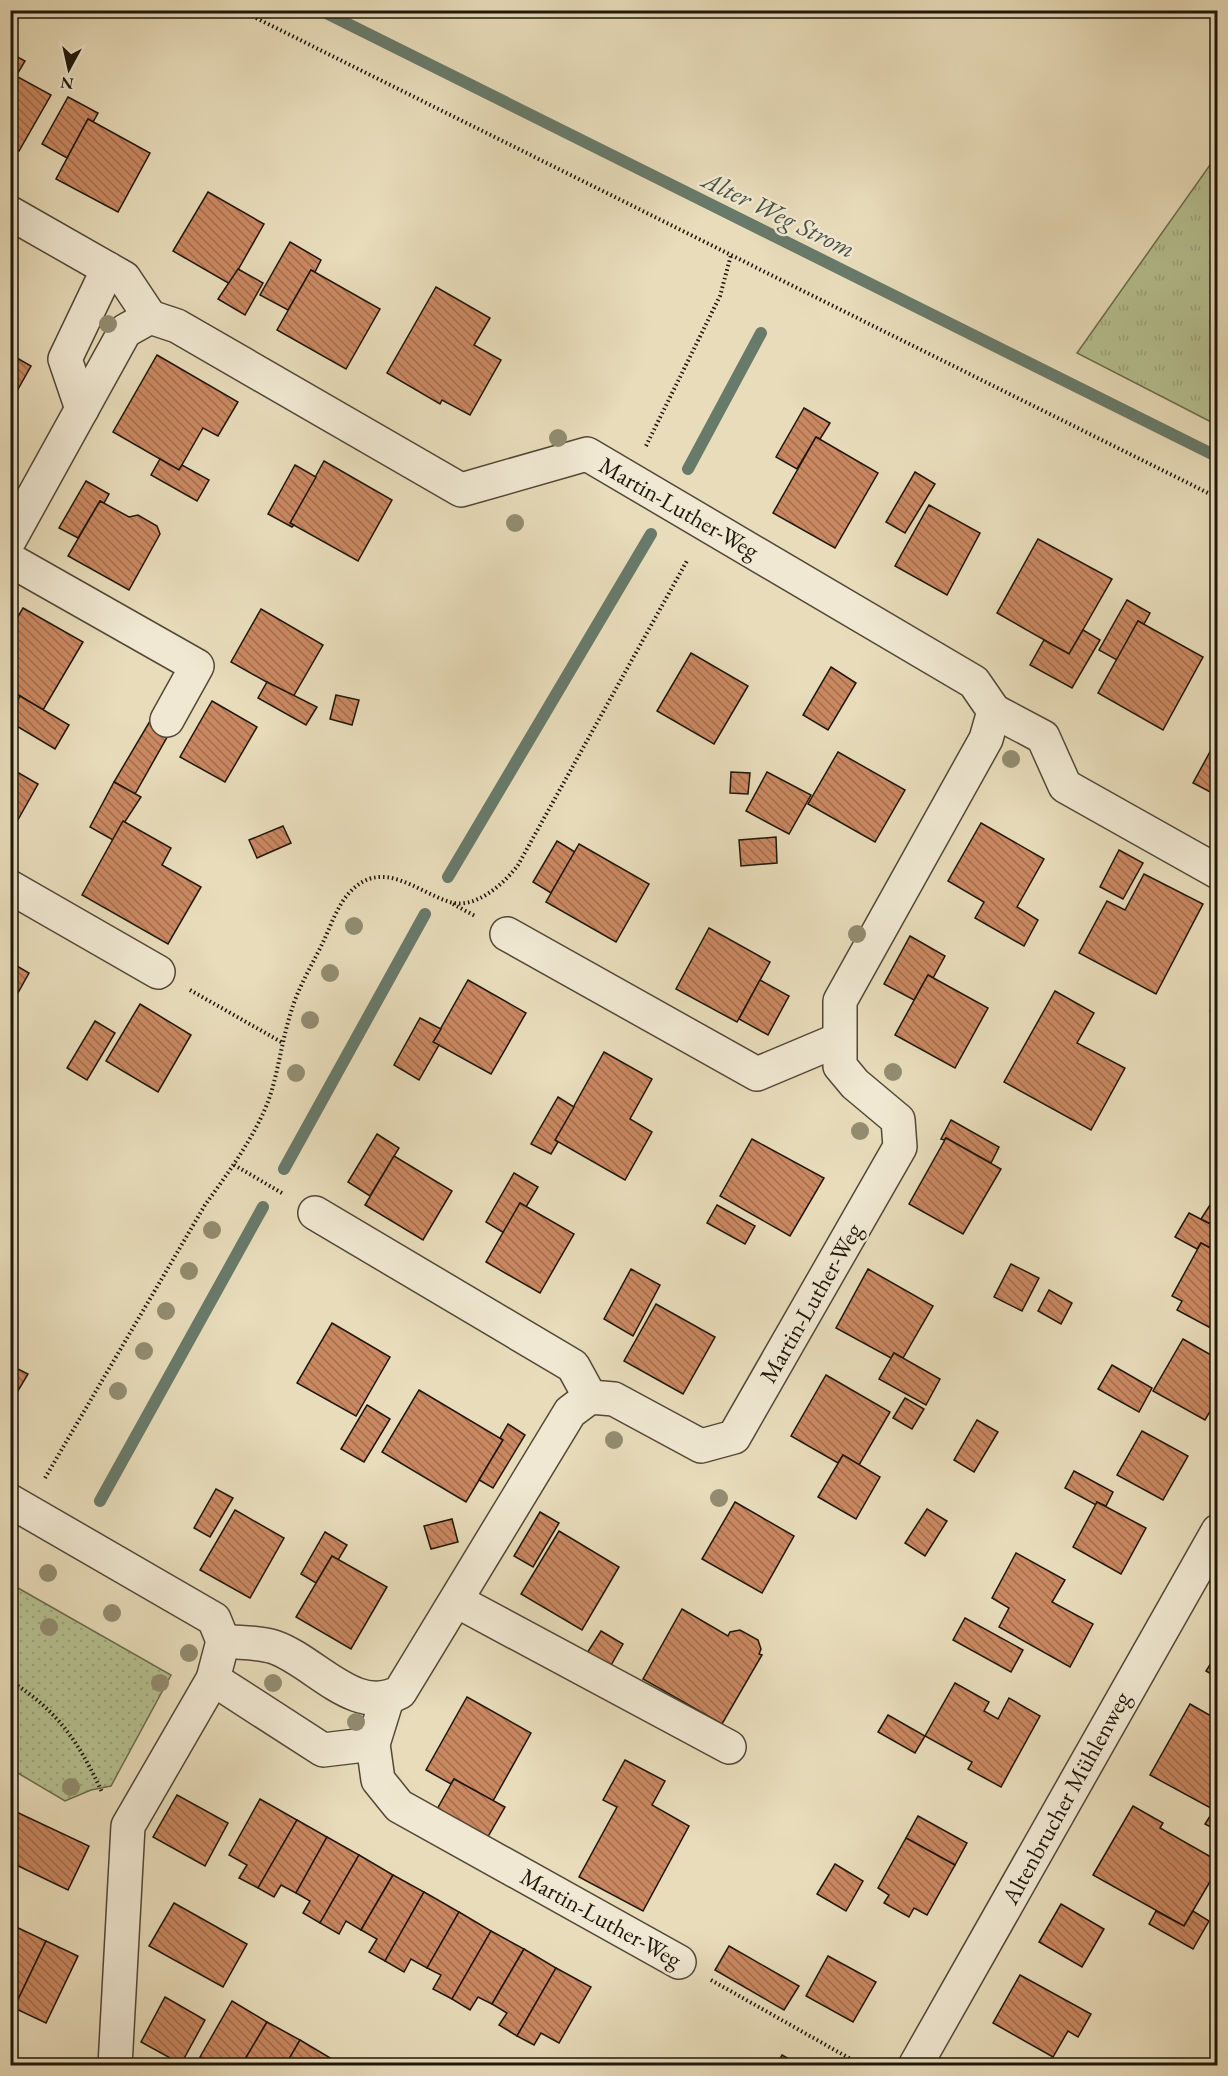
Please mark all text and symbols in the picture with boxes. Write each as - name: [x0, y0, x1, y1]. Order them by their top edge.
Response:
- north arrow: [39, 39, 99, 99]
- text: N: [59, 72, 75, 95]
- water label: Alter Weg Strom: [695, 162, 861, 266]
- street label: Martin-Luther-Weg: [594, 449, 765, 566]
- street label: Martin-Luther-Weg: [752, 1217, 869, 1388]
- street label: Altenbrucher Mühlenweg: [994, 1685, 1137, 1911]
- street label: Martin-Luther-Weg: [515, 1860, 688, 1975]

